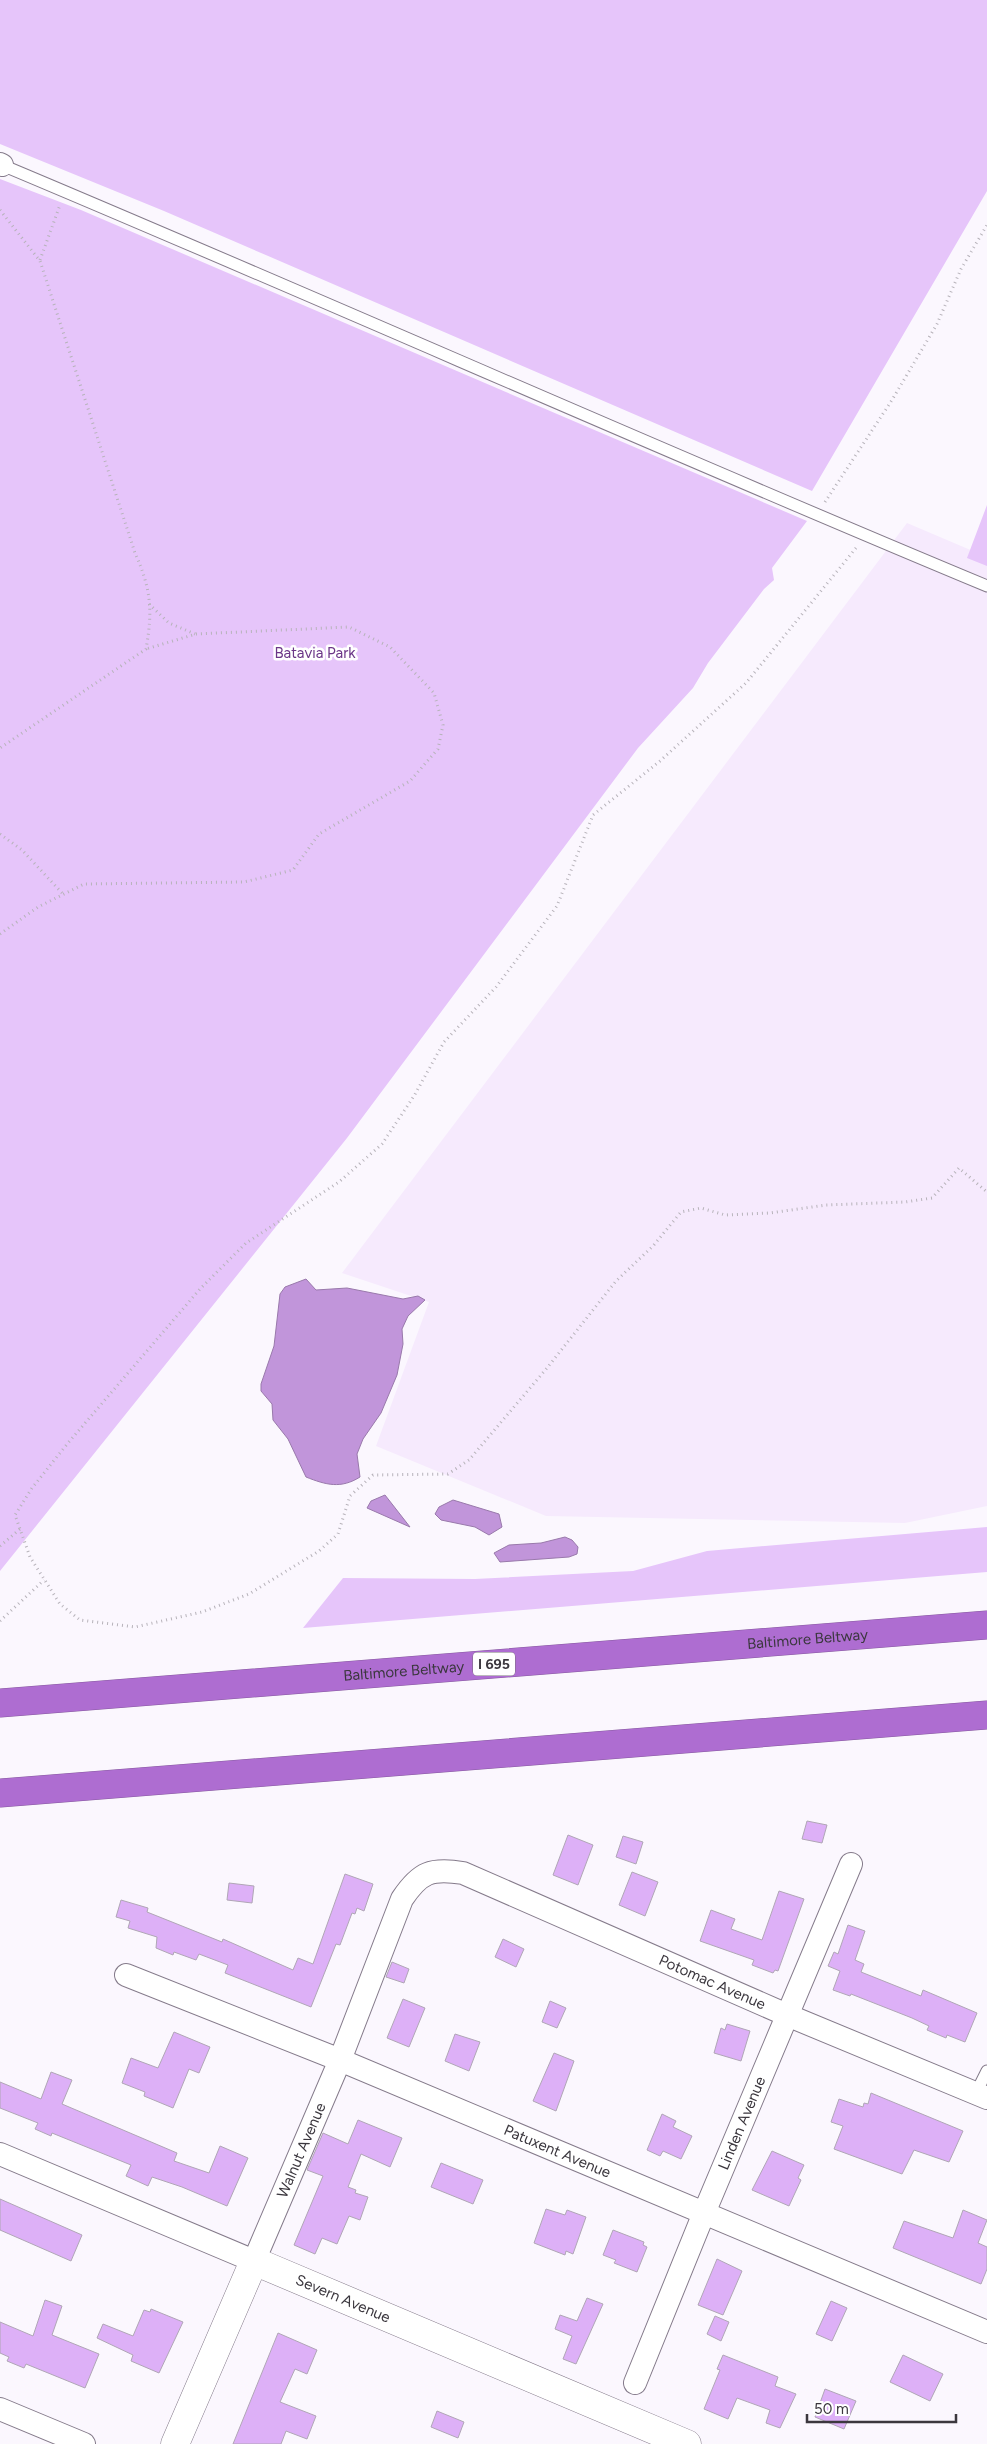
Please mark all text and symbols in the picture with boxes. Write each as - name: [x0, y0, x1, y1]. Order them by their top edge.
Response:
- park label: Batavia Park: [274, 644, 356, 662]
- street label: Baltimore Beltway: [746, 1625, 869, 1653]
- road number: I 695: [473, 1652, 515, 1676]
- street label: Baltimore Beltway: [343, 1657, 465, 1685]
- street label: Potomac Avenue: [656, 1951, 768, 2013]
- street label: Linden Avenue: [714, 2074, 769, 2172]
- street label: Walnut Avenue: [273, 2100, 330, 2201]
- street label: Patuxent Avenue: [501, 2121, 613, 2182]
- street label: Severn Avenue: [293, 2271, 393, 2327]
- scale bar: [807, 2392, 956, 2424]
- text: 50 m: [814, 2400, 849, 2418]

